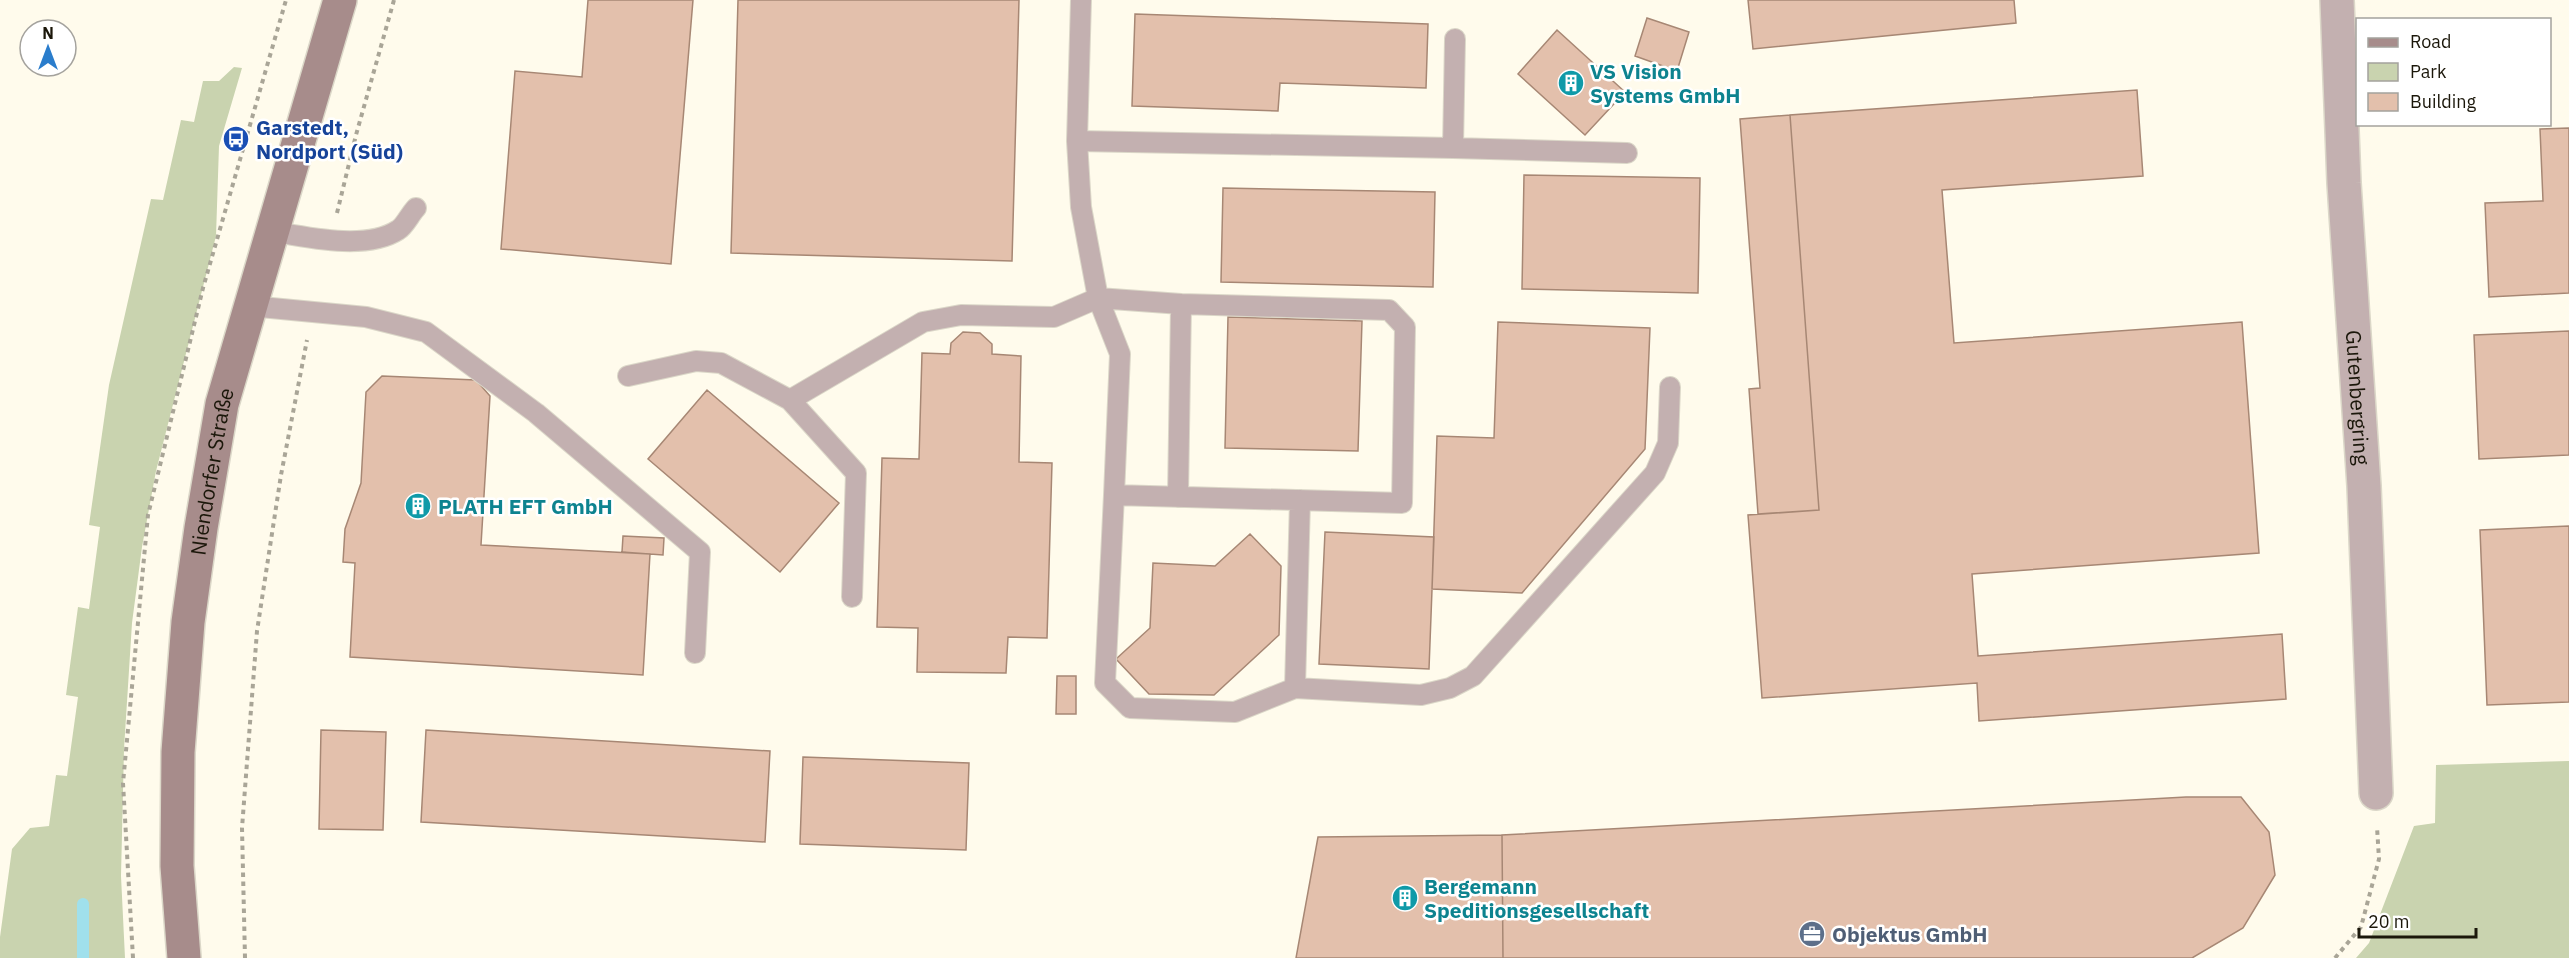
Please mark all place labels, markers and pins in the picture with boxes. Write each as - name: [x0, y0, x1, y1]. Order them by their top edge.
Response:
- place label: VS Vision Systems GmbH: [1590, 57, 1740, 109]
- building icon: VS Vision Systems GmbH: [1556, 68, 1586, 98]
- place label: Garstedt, Nordport (Süd): [256, 113, 403, 165]
- bus stop icon: Garstedt, Nordport (Süd): [221, 124, 251, 154]
- building icon: PLATH EFT GmbH: [403, 491, 433, 521]
- place label: PLATH EFT GmbH: [438, 492, 613, 520]
- place label: Bergemann Speditionsgesellschaft: [1424, 872, 1649, 924]
- building icon: Bergemann Speditionsgesellschaft: [1390, 883, 1420, 913]
- office icon: Objektus GmbH: [1797, 919, 1827, 949]
- place label: Objektus GmbH: [1832, 920, 1987, 948]

